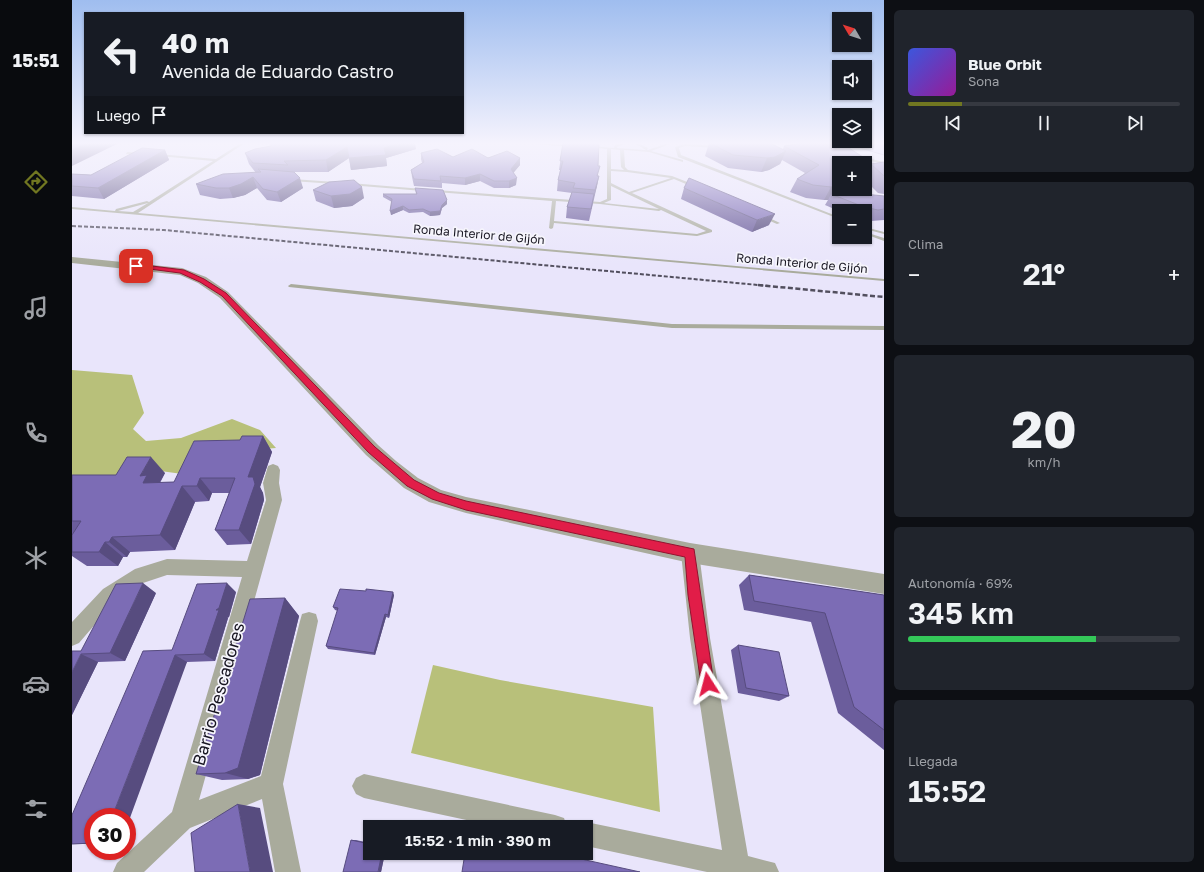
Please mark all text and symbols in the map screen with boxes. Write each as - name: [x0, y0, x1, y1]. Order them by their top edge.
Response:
- north arrow: [832, 12, 872, 52]
- map controls: [832, 12, 872, 244]
- text: 40 m: [162, 26, 229, 59]
- icon: left: [96, 28, 148, 80]
- text: 15:51: [13, 49, 59, 71]
- text: Blue Orbit: [968, 55, 1042, 73]
- text: Avenida de Eduardo Castro: [162, 60, 394, 82]
- button: sound: [832, 60, 872, 100]
- text: Sona: [968, 73, 999, 89]
- icon: arrive: [148, 104, 170, 126]
- text: Luego: [96, 106, 140, 124]
- button: layers: [832, 108, 872, 148]
- icon: previous: [942, 112, 964, 134]
- icon: pause: [1033, 112, 1055, 134]
- icon: next: [1124, 112, 1146, 134]
- button: +: [832, 156, 872, 196]
- icon: directions: [22, 168, 50, 196]
- button: −: [832, 204, 872, 244]
- street label: Ronda Interior de Gijón: [413, 221, 545, 247]
- text: Clima: [908, 236, 943, 252]
- pin: [119, 249, 153, 283]
- street label: Ronda Interior de Gijón: [736, 250, 868, 276]
- icon: arrive: [125, 255, 147, 277]
- text: 21°: [1023, 256, 1065, 292]
- text: −: [908, 261, 920, 288]
- text: +: [1168, 261, 1180, 288]
- icon: music: [22, 294, 50, 322]
- text: 20: [1011, 397, 1077, 459]
- icon: phone: [22, 419, 50, 447]
- text: km/h: [1027, 454, 1061, 470]
- icon: climate: [22, 544, 50, 572]
- text: Autonomía · 69%: [908, 575, 1013, 591]
- text: 345 km: [908, 595, 1014, 631]
- street label: Barrio Pescadores: [188, 620, 248, 768]
- position arrow: [687, 663, 729, 705]
- icon: car: [22, 670, 50, 698]
- text: Llegada: [908, 753, 958, 769]
- text: 15:52: [908, 773, 986, 809]
- icon: filters: [22, 795, 50, 823]
- speed limit sign: 30: [84, 808, 136, 860]
- text: 15:52 · 1 min · 390 m: [405, 831, 551, 849]

